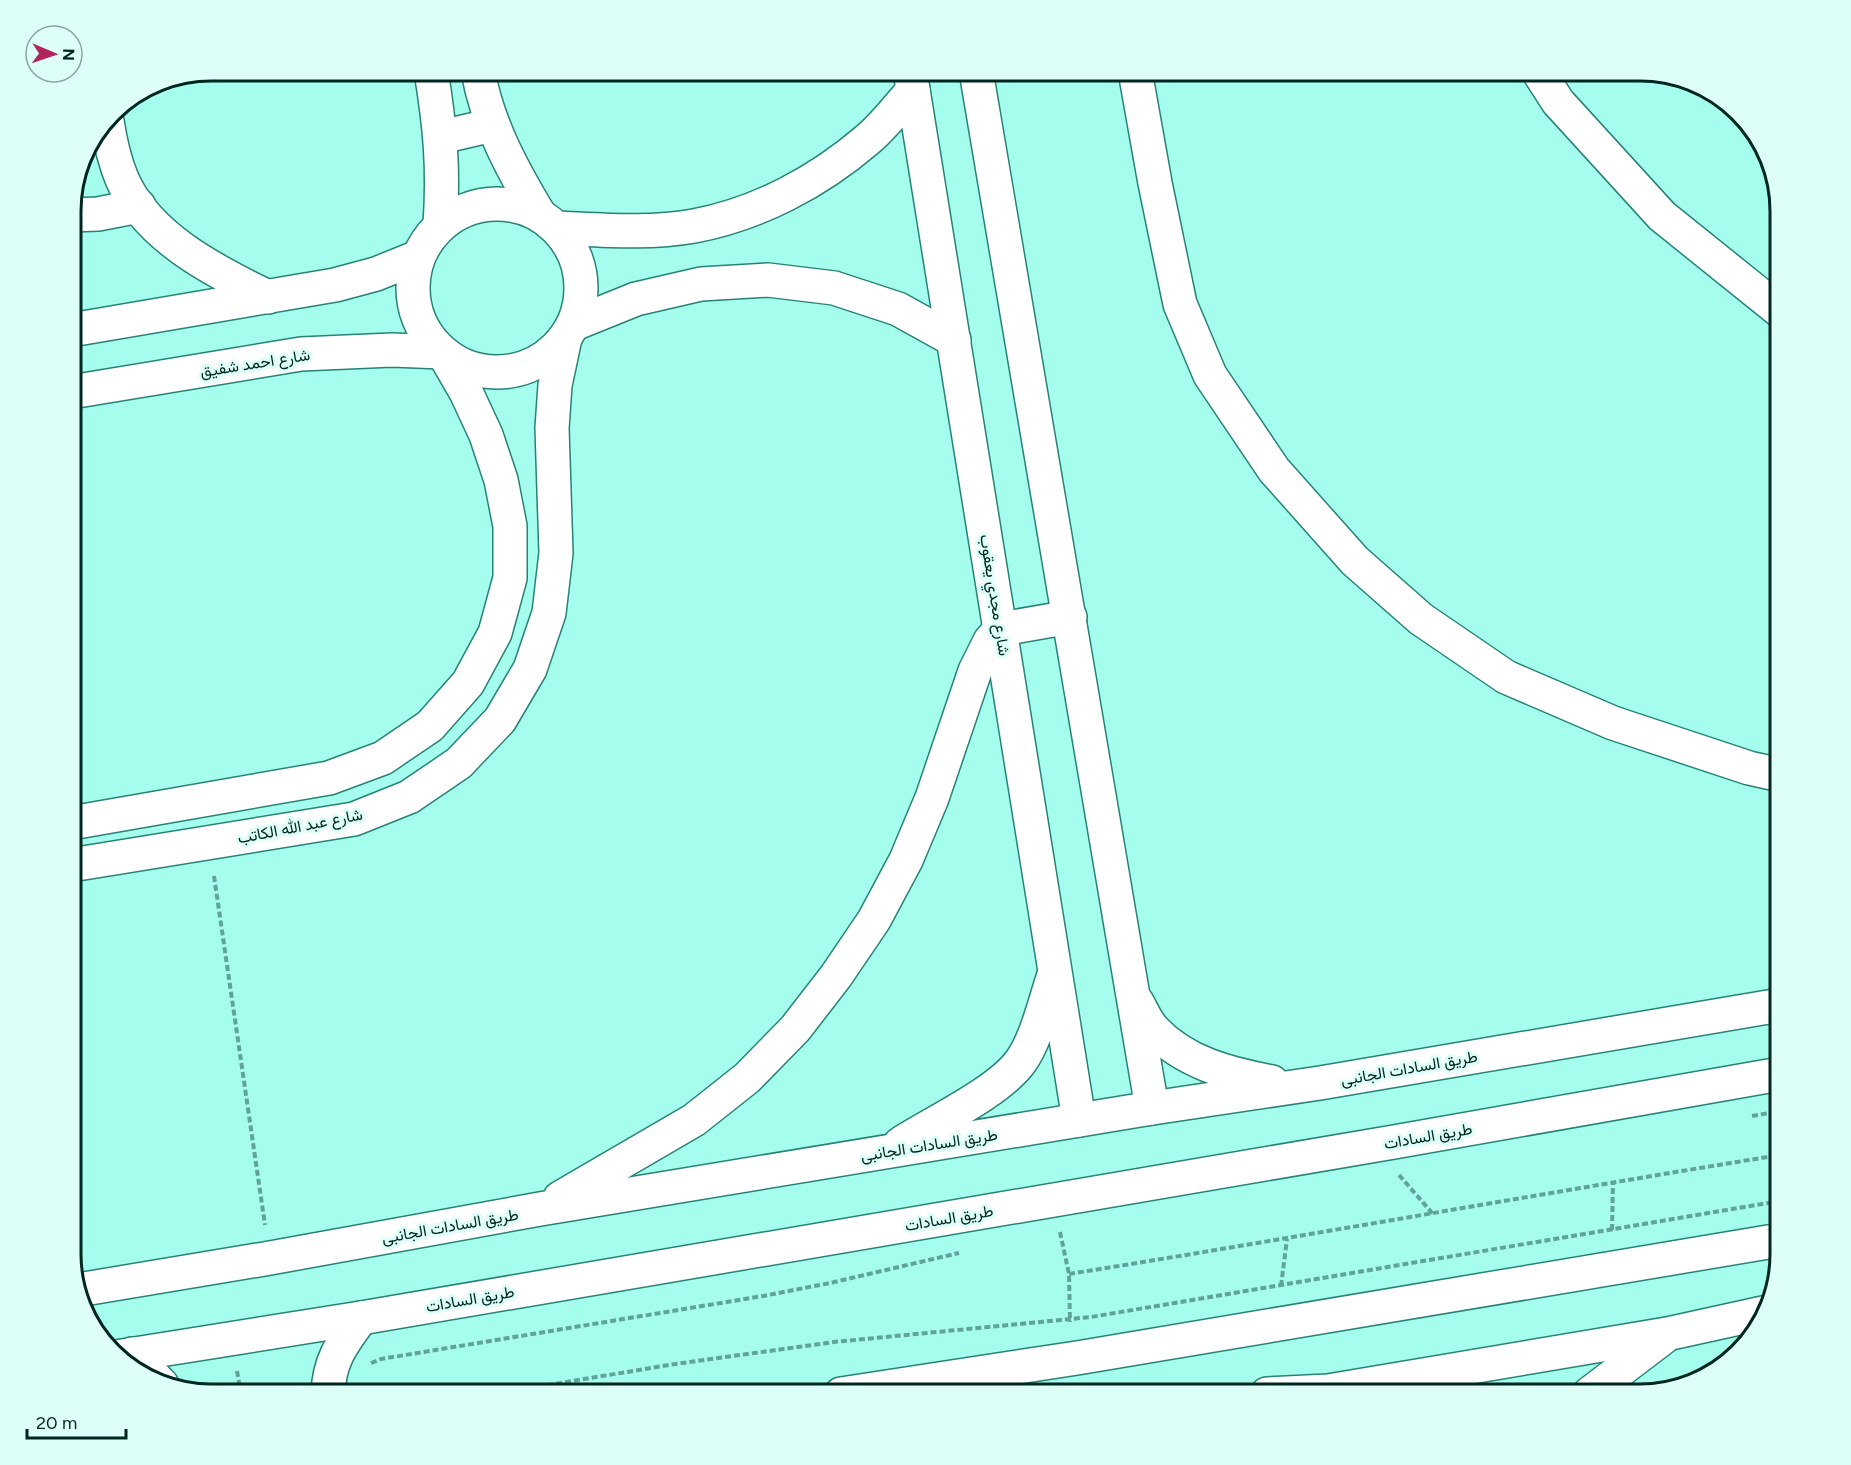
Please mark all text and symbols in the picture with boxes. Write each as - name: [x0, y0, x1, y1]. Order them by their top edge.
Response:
- north arrow: [24, 24, 84, 84]
- text: N: [59, 48, 78, 61]
- street label: شارع احمد شفيق: [199, 345, 312, 383]
- street label: شارع مجدي يعقوب: [972, 533, 1014, 658]
- street label: شارع عبد الله الكاتب: [236, 805, 365, 849]
- street label: طريق السادات الجانبى: [1339, 1047, 1479, 1090]
- street label: طريق السادات: [1382, 1119, 1474, 1154]
- street label: طريق السادات الجانبى: [859, 1125, 999, 1166]
- street label: طريق السادات: [903, 1201, 995, 1236]
- street label: طريق السادات الجانبى: [380, 1205, 520, 1248]
- street label: طريق السادات: [424, 1282, 516, 1317]
- scale bar: [27, 1402, 126, 1440]
- text: 20 m: [36, 1412, 77, 1434]

